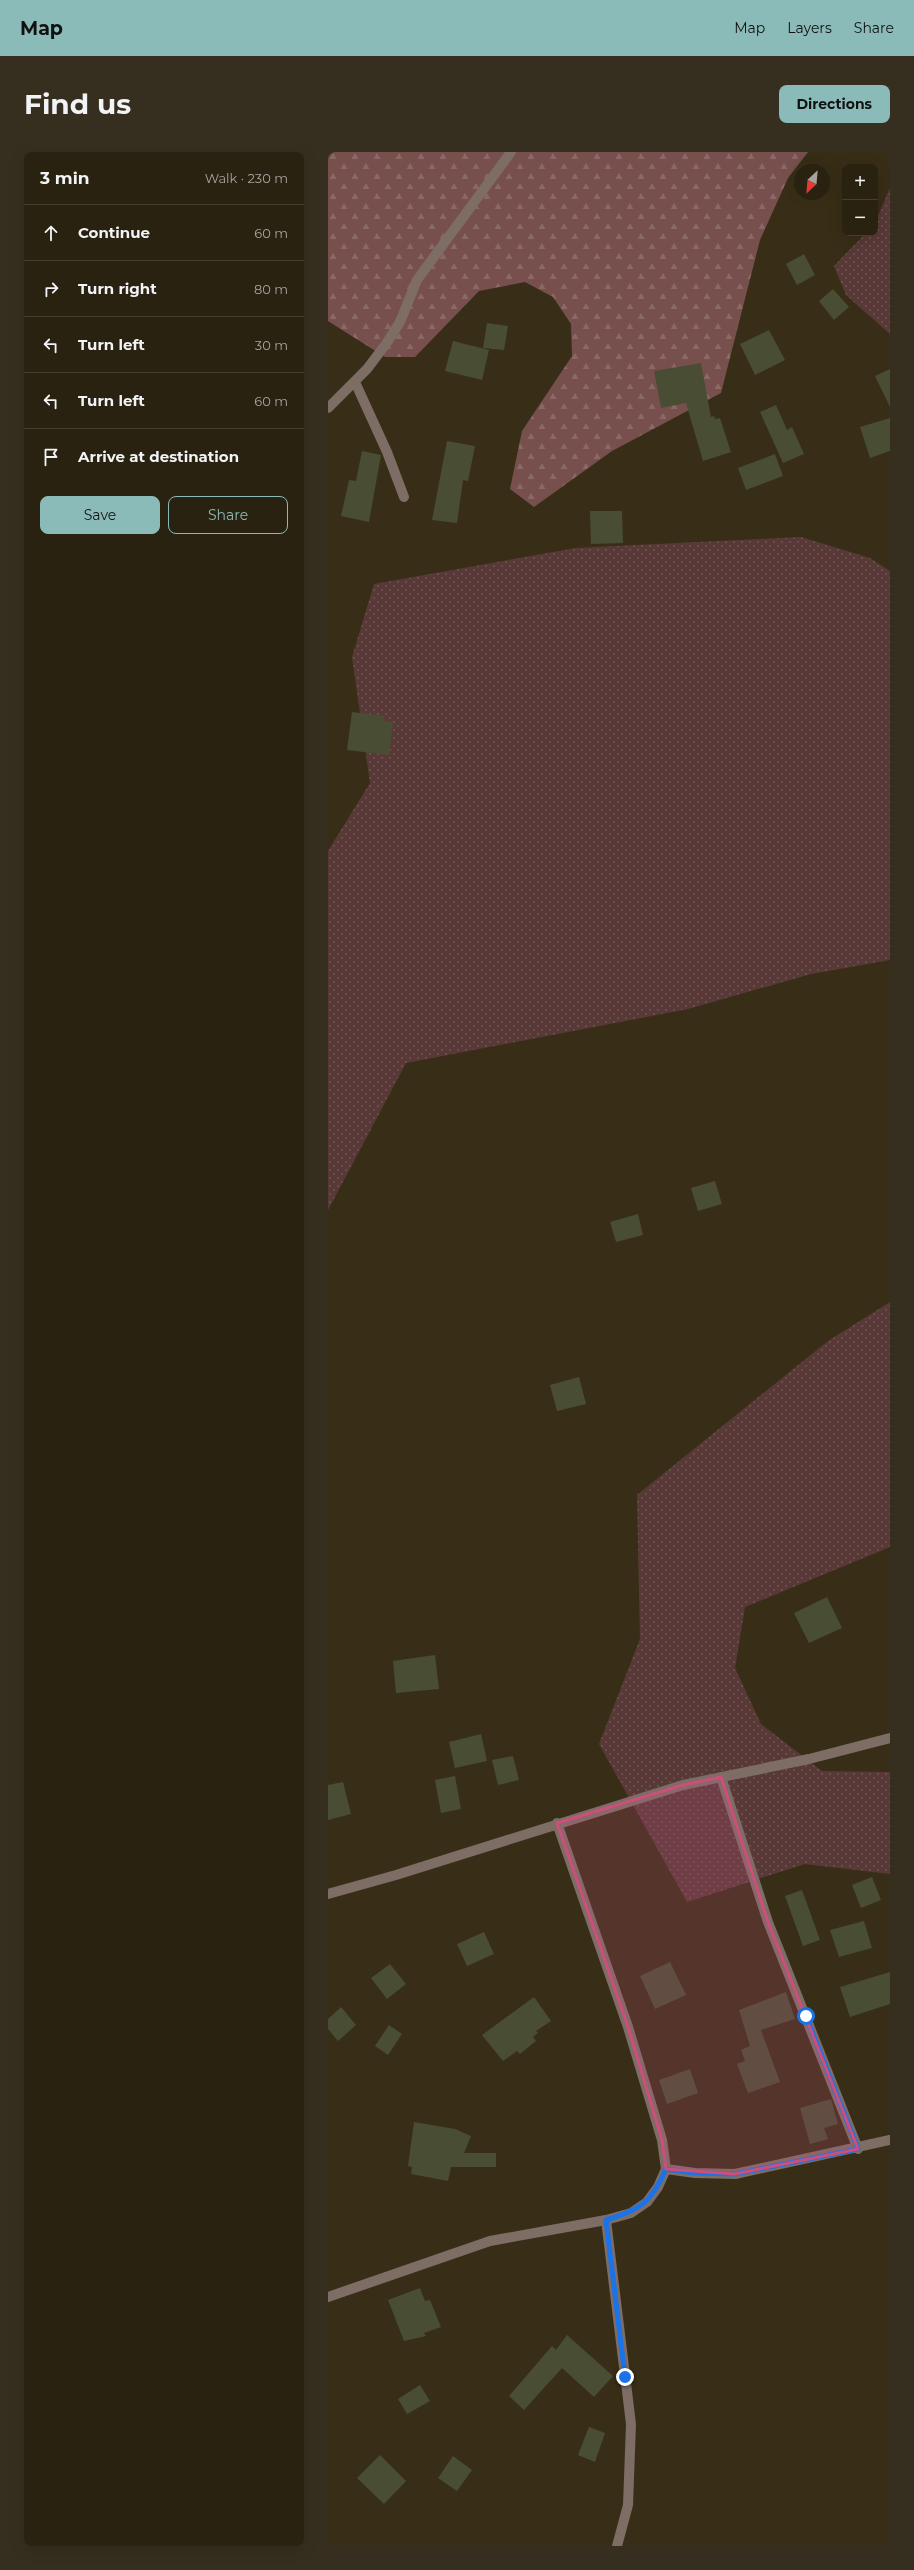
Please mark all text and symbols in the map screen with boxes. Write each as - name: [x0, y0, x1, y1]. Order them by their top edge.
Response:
- text: Map: [20, 17, 63, 40]
- text: Map: [734, 19, 765, 37]
- text: Layers: [787, 19, 832, 37]
- text: Share: [854, 19, 894, 37]
- button: Directions: [779, 85, 890, 123]
- text: Find us: [24, 87, 131, 121]
- north arrow: [794, 164, 830, 200]
- map controls: [842, 164, 878, 236]
- button: +: [842, 164, 878, 200]
- text: 3 min: [40, 168, 90, 188]
- text: Walk · 230 m: [205, 170, 288, 186]
- button: −: [842, 200, 878, 236]
- icon: ahead: [40, 222, 62, 244]
- text: Continue: [78, 223, 150, 242]
- text: 60 m: [254, 225, 288, 241]
- icon: right: [40, 278, 62, 300]
- text: Turn right: [78, 279, 157, 298]
- text: 80 m: [254, 281, 288, 297]
- icon: left: [40, 334, 62, 356]
- text: Turn left: [78, 335, 145, 354]
- text: 30 m: [255, 337, 288, 353]
- icon: left: [40, 390, 62, 412]
- text: Turn left: [78, 391, 145, 410]
- text: 60 m: [254, 393, 288, 409]
- icon: arrive: [40, 446, 62, 468]
- text: Arrive at destination: [78, 447, 239, 466]
- button: Save: [40, 496, 160, 534]
- button: Share: [168, 496, 288, 534]
- route start: [797, 2007, 815, 2025]
- route end: [616, 2368, 634, 2386]

